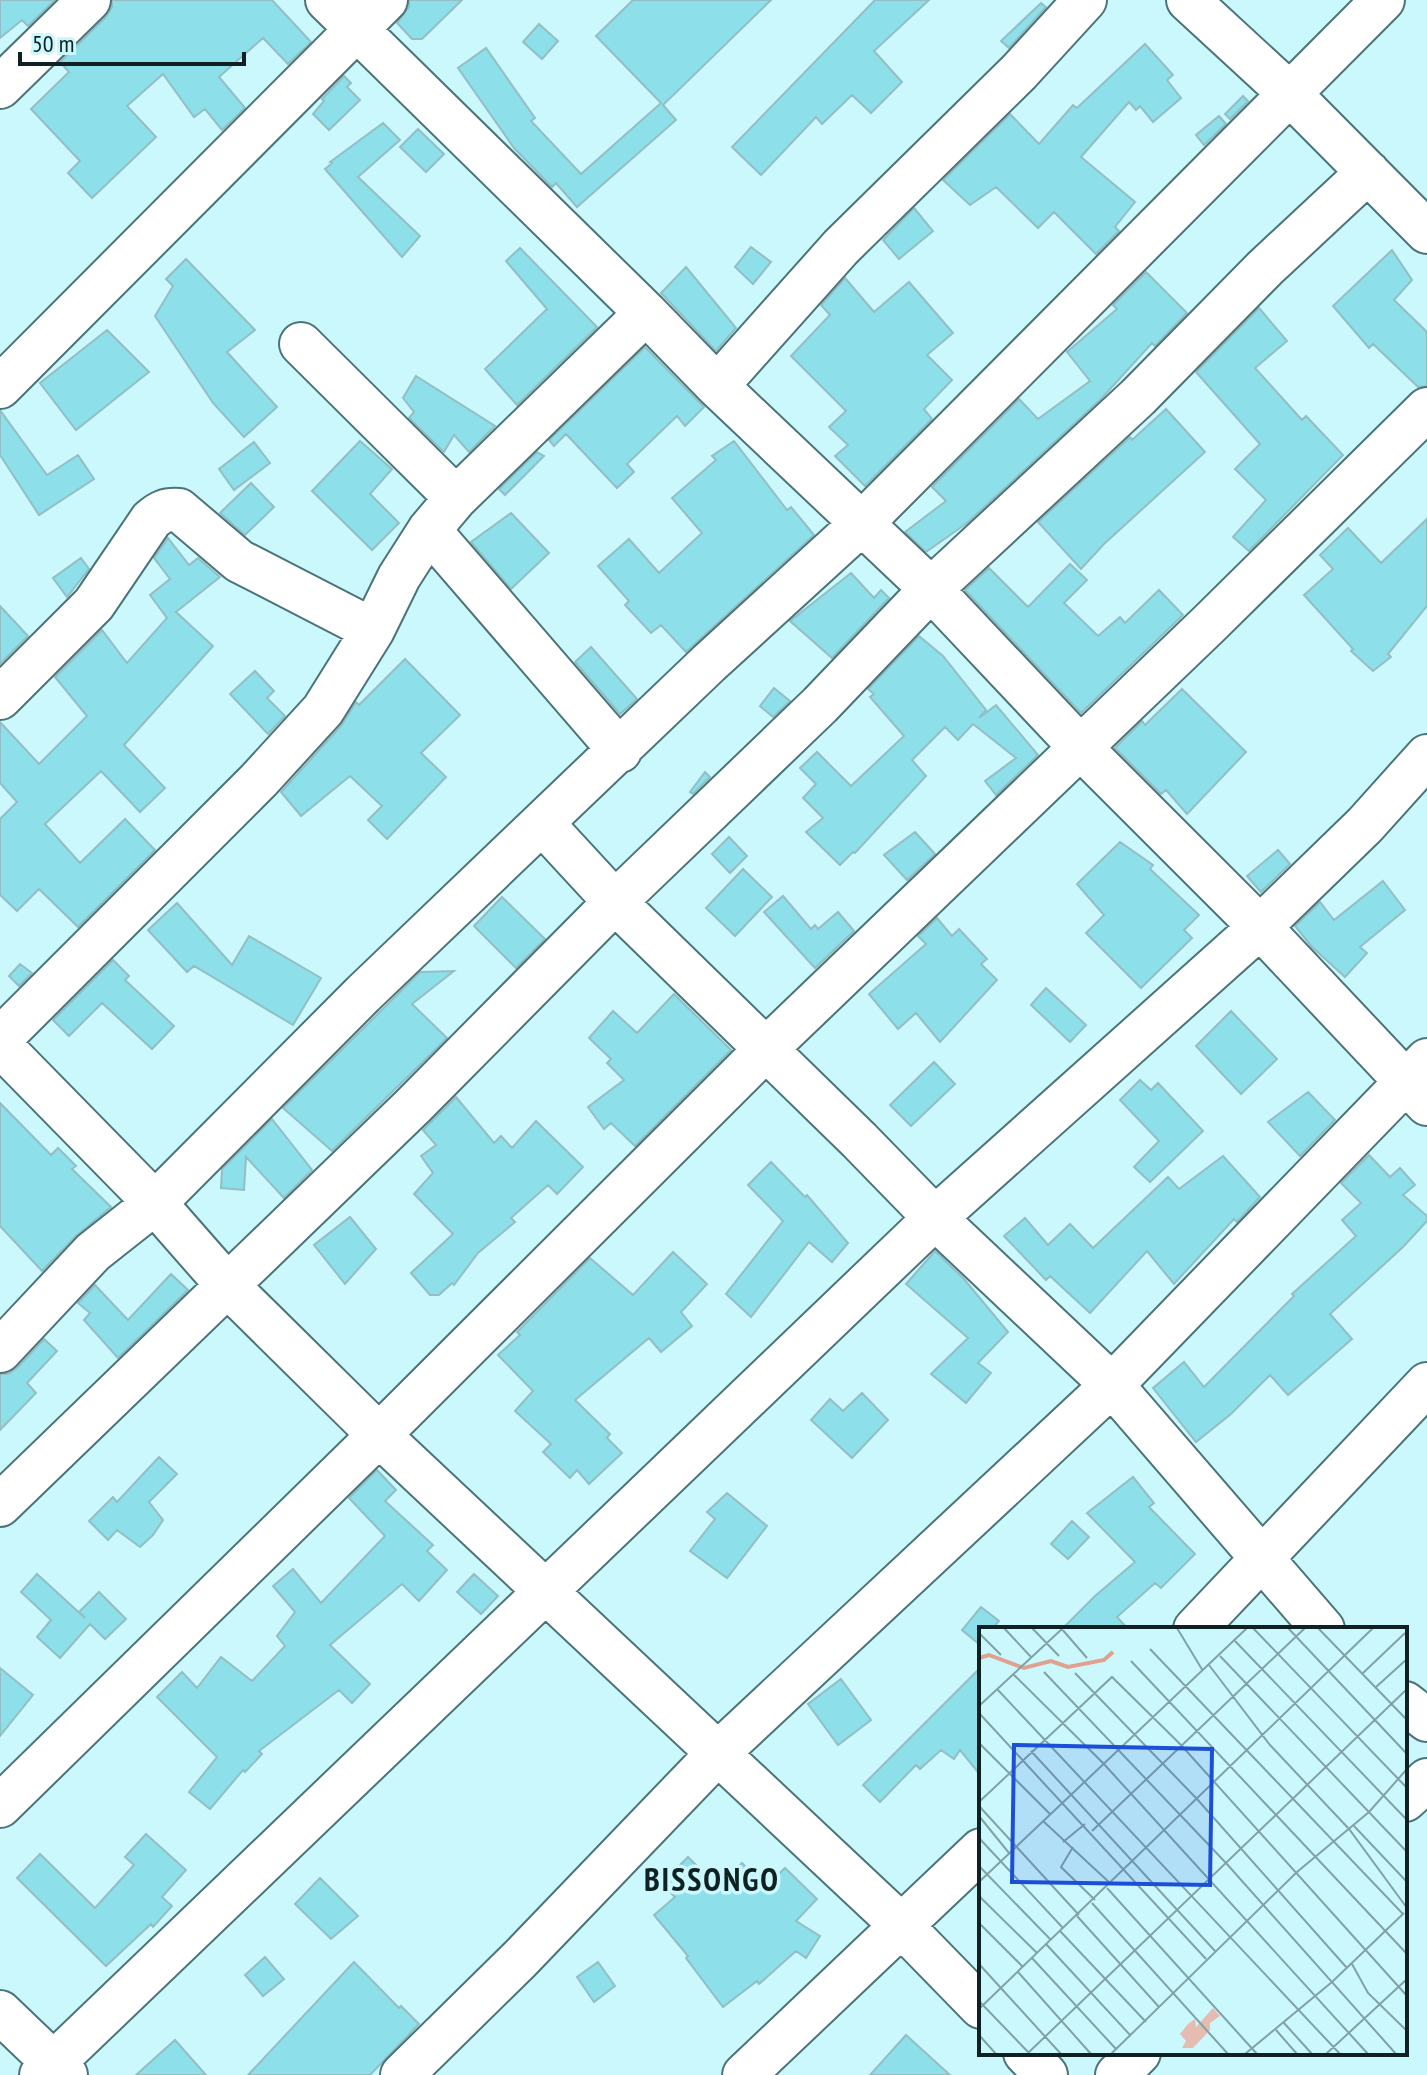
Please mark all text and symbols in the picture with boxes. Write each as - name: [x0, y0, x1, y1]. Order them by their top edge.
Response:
- scale bar: [20, 16, 244, 66]
- text: 50 m: [32, 28, 74, 59]
- inset map: [979, 1627, 1407, 2055]
- district label: BISSONGO: [644, 1858, 780, 1900]

